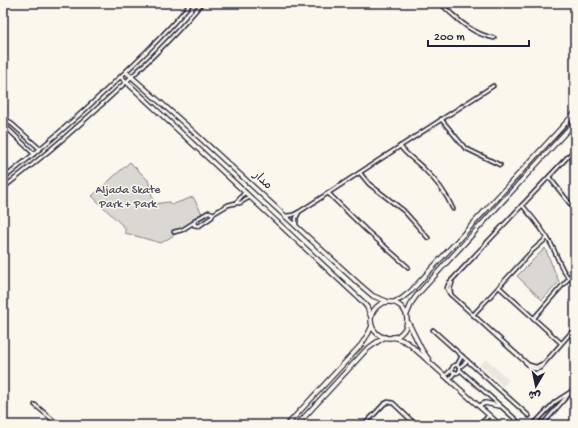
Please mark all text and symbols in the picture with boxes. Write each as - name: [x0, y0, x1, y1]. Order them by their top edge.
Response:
- scale bar: [428, 22, 529, 48]
- text: 200 m: [434, 31, 465, 45]
- street label: مدار: [249, 168, 274, 193]
- park label: Aljada Skate Park + Park: [95, 184, 161, 212]
- north arrow: [516, 366, 556, 406]
- text: ش: [528, 387, 542, 401]

